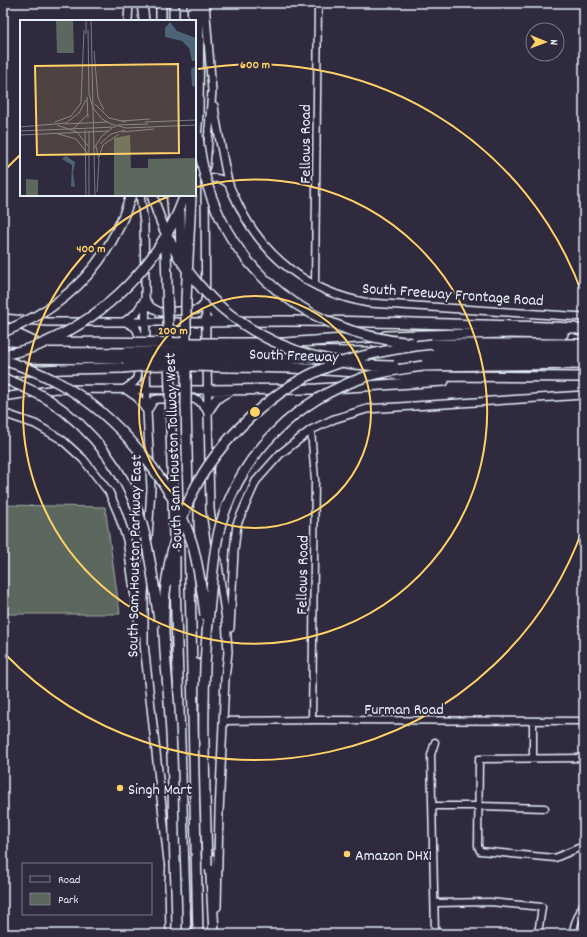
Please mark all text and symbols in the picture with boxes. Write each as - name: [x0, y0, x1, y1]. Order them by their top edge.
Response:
- inset map: [20, 20, 196, 196]
- north arrow: [525, 22, 565, 62]
- text: N: [545, 39, 561, 46]
- text: 600 m: [240, 57, 270, 74]
- street label: Fellows Road: [295, 104, 318, 184]
- text: 400 m: [76, 241, 106, 258]
- street label: South Freeway Frontage Road: [361, 278, 544, 313]
- text: 200 m: [158, 323, 188, 340]
- street label: South Freeway: [249, 343, 340, 370]
- street label: South Sam Houston Tollway West: [160, 352, 189, 550]
- centre of rings: [248, 405, 262, 419]
- street label: South Sam Houston Parkway East: [122, 454, 149, 658]
- street label: Fellows Road: [291, 535, 316, 615]
- street label: Furman Road: [364, 699, 444, 722]
- place label: Singh Mart: [128, 779, 192, 802]
- marker: Singh Mart: [115, 783, 125, 793]
- place label: Amazon DHX1: [355, 845, 432, 868]
- marker: Amazon DHX1: [342, 849, 352, 859]
- legend: [22, 863, 152, 915]
- text: Road: [58, 872, 80, 889]
- text: Park: [58, 892, 79, 909]

